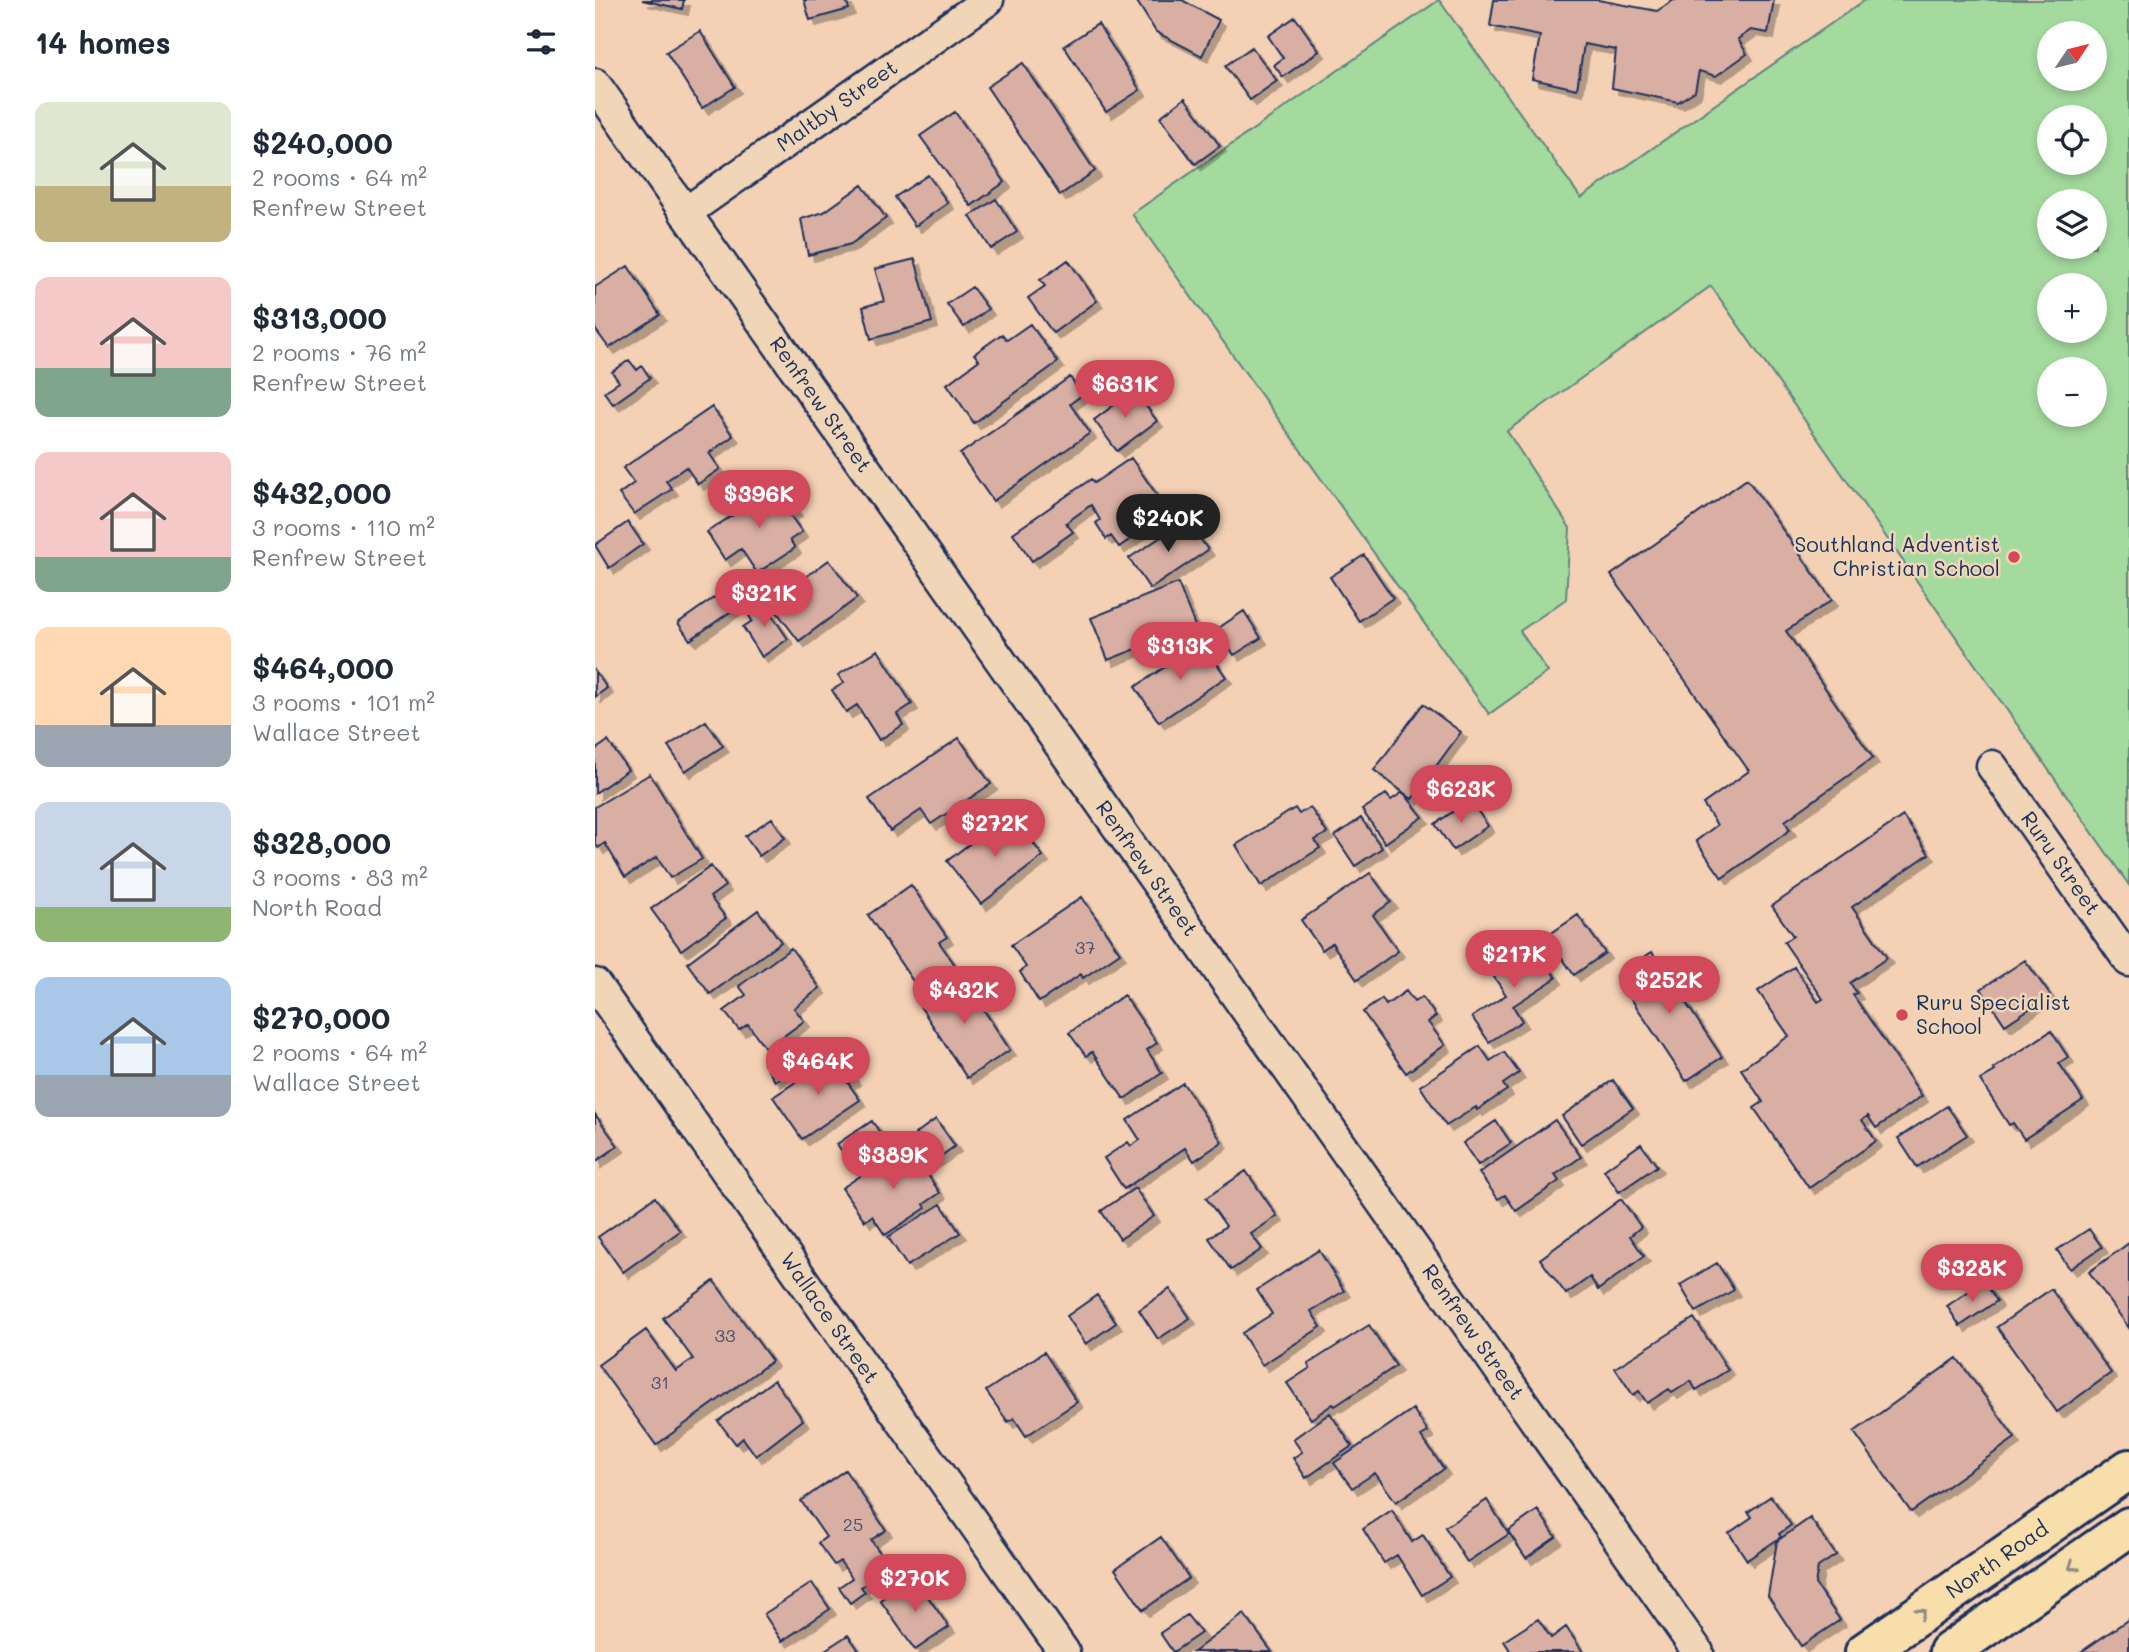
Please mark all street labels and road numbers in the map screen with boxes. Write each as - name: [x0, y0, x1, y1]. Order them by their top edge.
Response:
- street label: Maltby Street: [770, 53, 902, 157]
- street label: Renfrew Street: [765, 331, 879, 477]
- street label: Renfrew Street: [1091, 794, 1205, 941]
- street label: Ruru Street: [2016, 805, 2107, 920]
- street label: Wallace Street: [775, 1246, 886, 1388]
- street label: Renfrew Street: [1417, 1258, 1531, 1404]
- street label: North Road: [1940, 1514, 2053, 1604]

